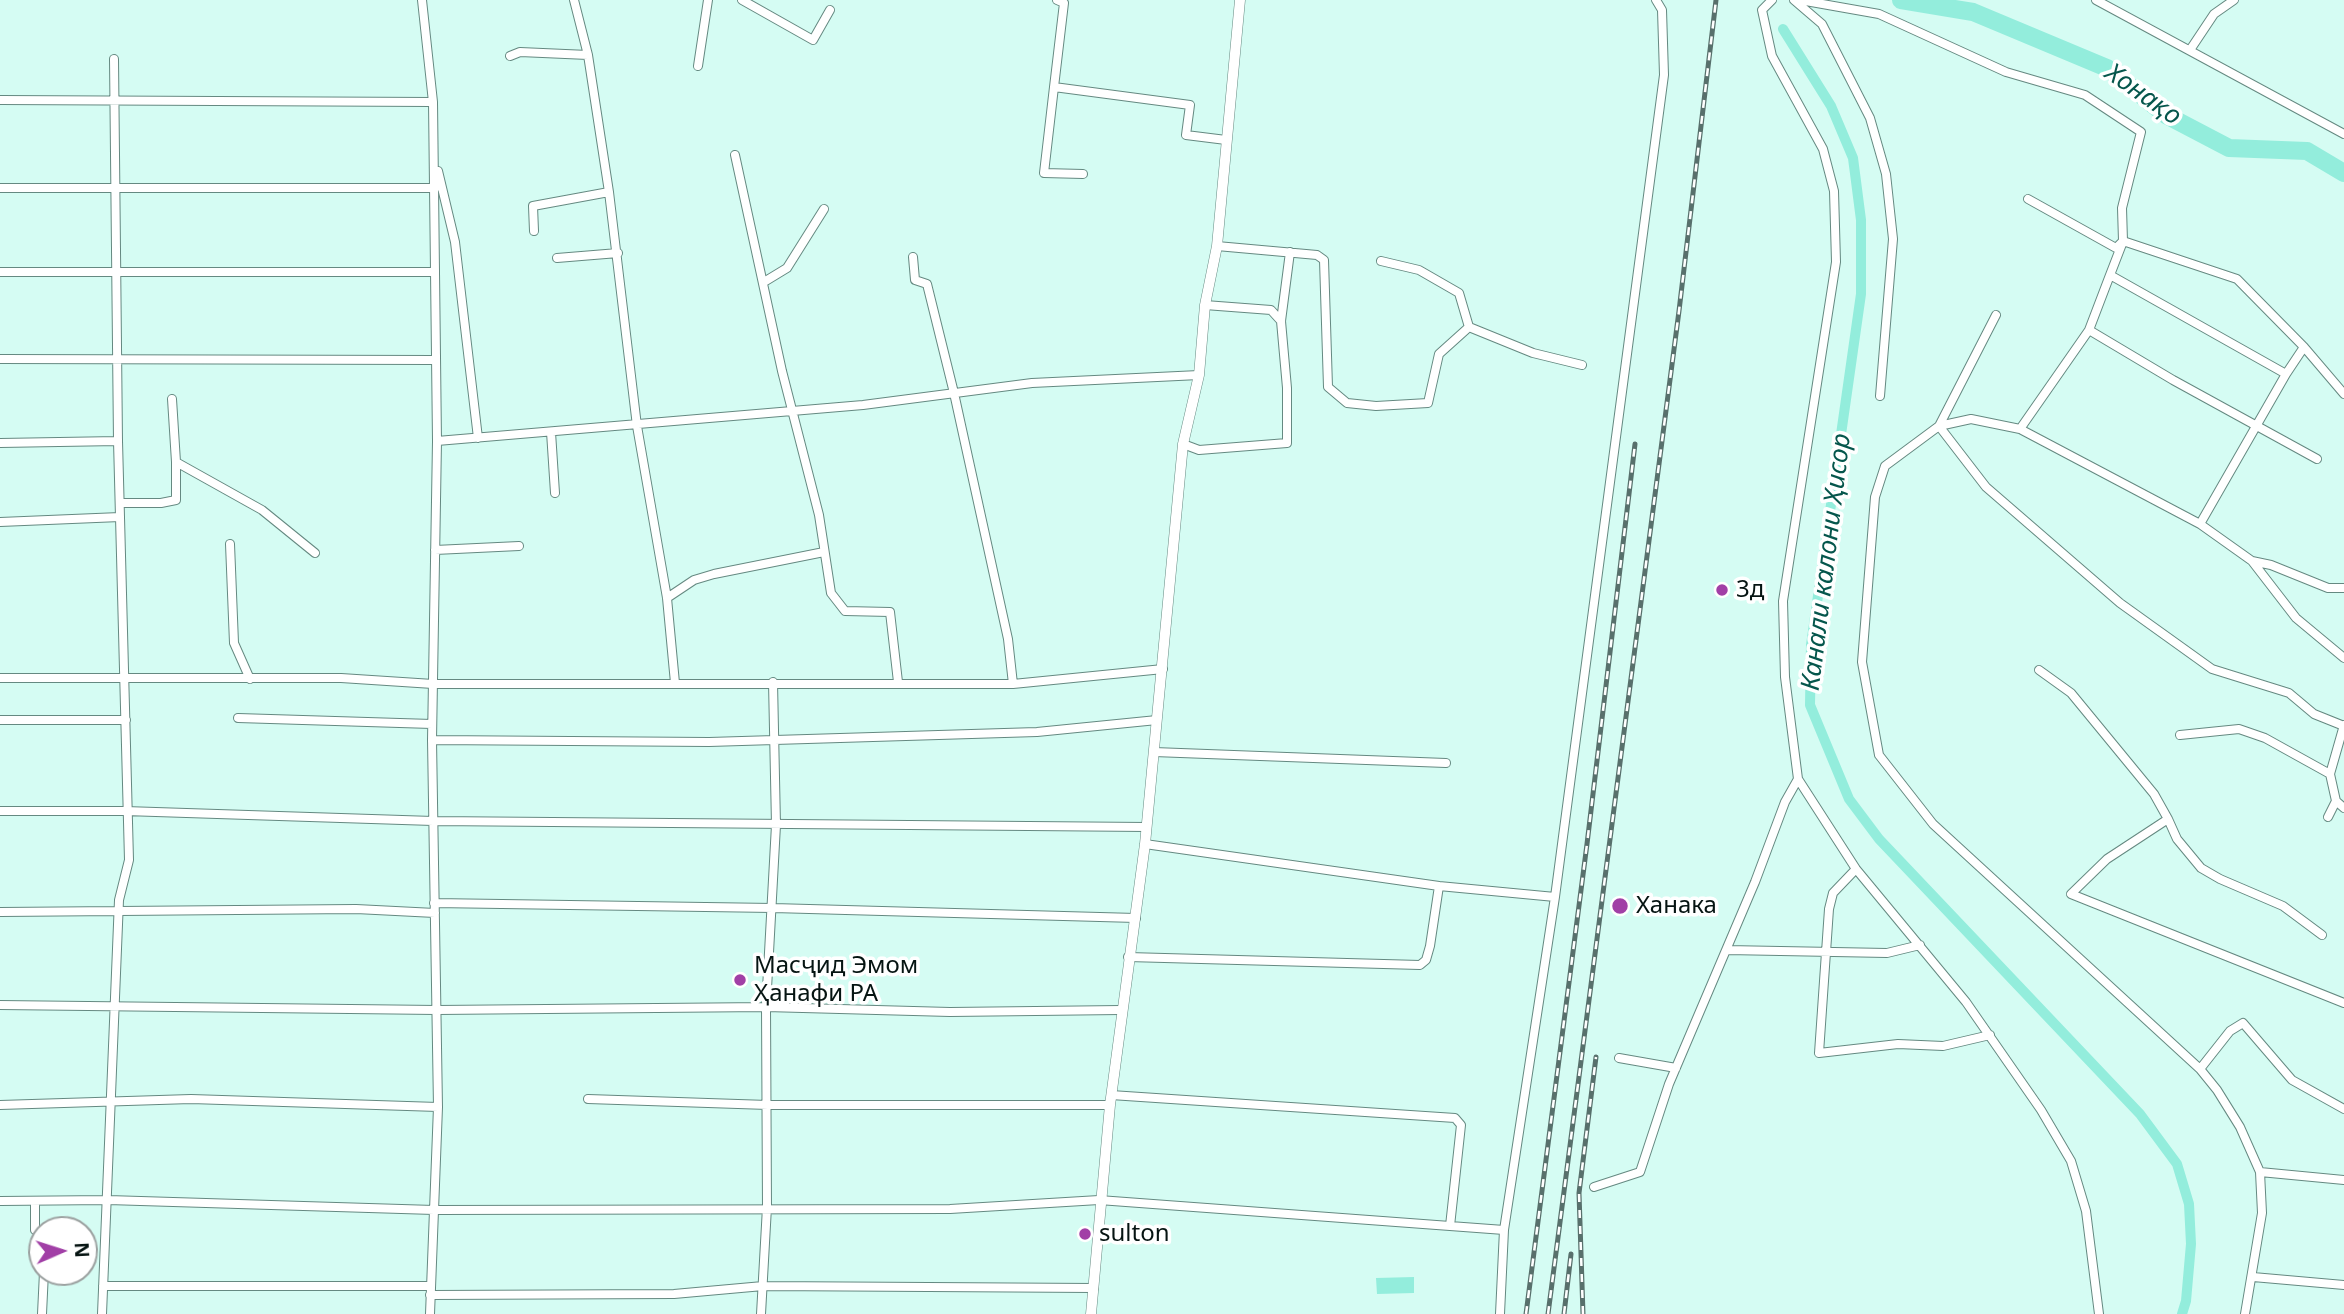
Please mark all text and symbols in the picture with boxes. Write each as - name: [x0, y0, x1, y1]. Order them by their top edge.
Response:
- water label: Хонақо: [2099, 58, 2187, 132]
- water label: Канали калони Ҳисор: [1796, 432, 1858, 692]
- place label: 3д: [1736, 576, 1764, 604]
- marker: 3д: [1714, 582, 1730, 598]
- place label: Ханака: [1636, 892, 1717, 920]
- marker: Ханака: [1610, 896, 1630, 916]
- place label: Масҷид Эмом Ҳанафи РА: [754, 952, 918, 1008]
- marker: Масҷид Эмом Ҳанафи РА: [732, 972, 748, 988]
- north arrow: [28, 1216, 98, 1286]
- place label: sulton: [1099, 1220, 1170, 1248]
- marker: sulton: [1077, 1226, 1093, 1242]
- text: N: [69, 1242, 95, 1258]

